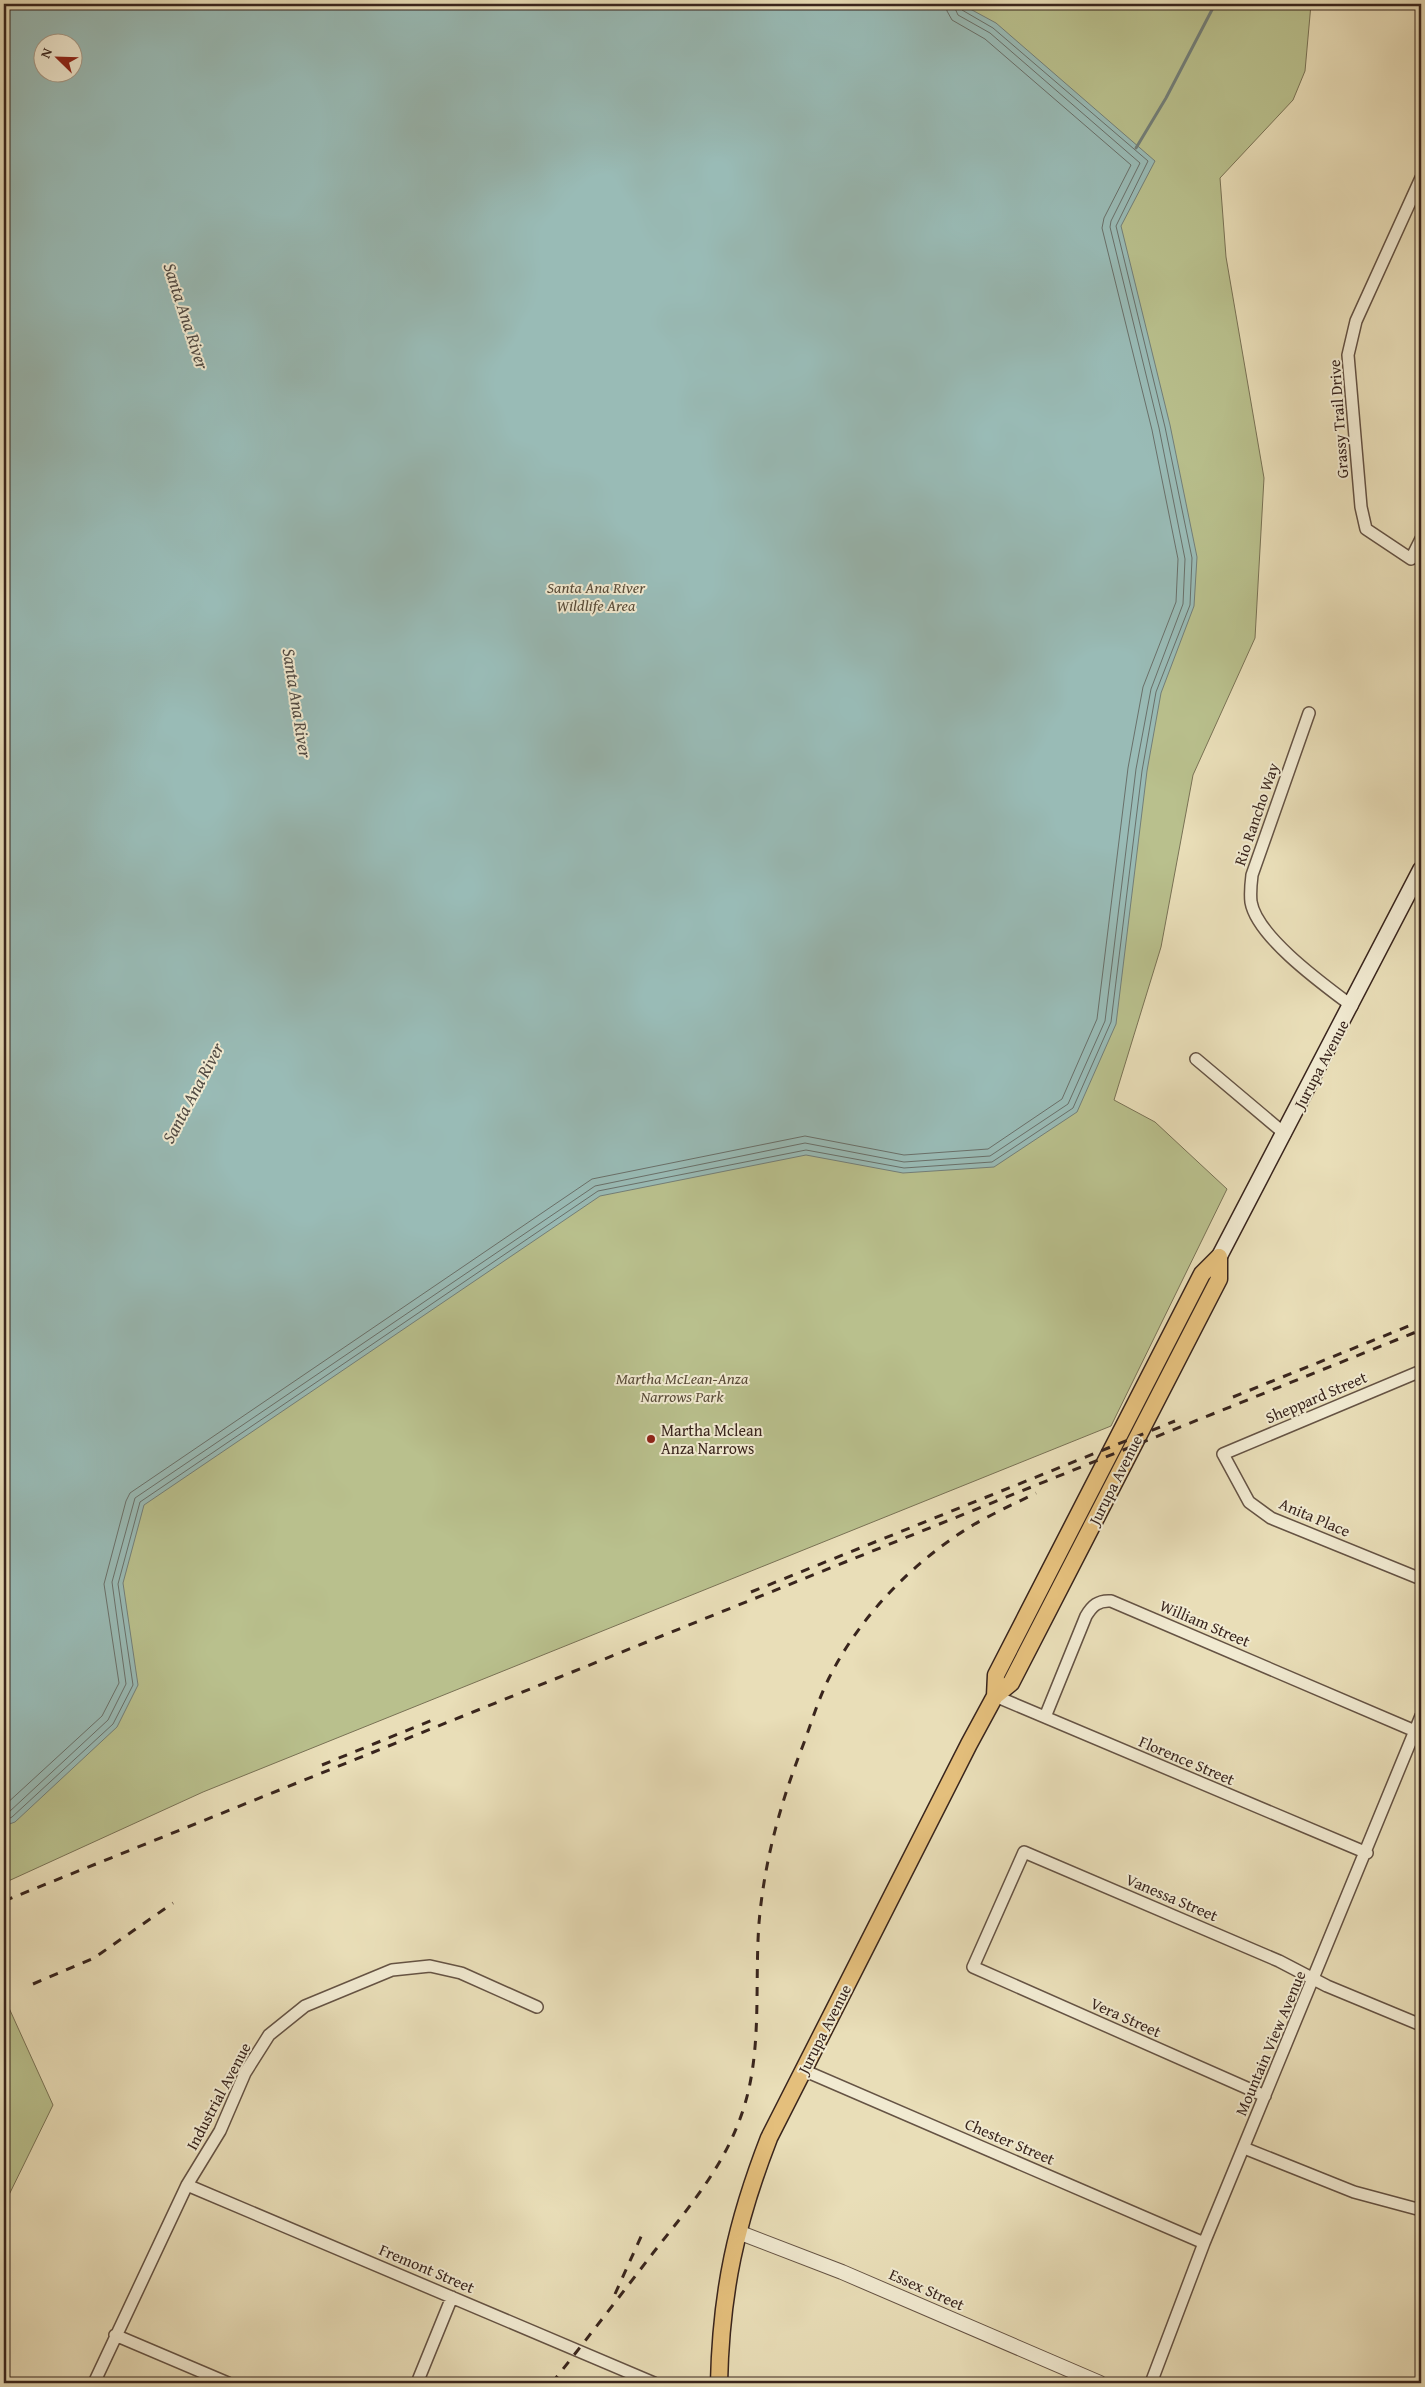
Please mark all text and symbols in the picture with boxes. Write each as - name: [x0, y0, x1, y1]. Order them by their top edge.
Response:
- north arrow: [32, 32, 82, 82]
- text: N: [35, 44, 57, 61]
- water label: Santa Ana River: [157, 259, 217, 374]
- street label: Grassy Trail Drive: [1322, 359, 1354, 479]
- park label: Santa Ana River Wildlife Area: [547, 575, 646, 617]
- water label: Santa Ana River: [276, 646, 320, 761]
- street label: Rio Rancho Way: [1227, 759, 1285, 869]
- street label: Jurupa Avenue: [1287, 1015, 1355, 1115]
- water label: Santa Ana River: [155, 1036, 231, 1148]
- street label: Sheppard Street: [1262, 1365, 1371, 1429]
- park label: Martha McLean-Anza Narrows Park: [616, 1366, 749, 1408]
- place label: Martha Mclean Anza Narrows: [661, 1418, 763, 1460]
- street label: Jurupa Avenue: [1081, 1431, 1148, 1531]
- marker: Martha Mclean Anza Narrows: [645, 1433, 657, 1445]
- street label: Anita Place: [1276, 1491, 1354, 1543]
- street label: William Street: [1156, 1593, 1254, 1653]
- street label: Florence Street: [1135, 1729, 1239, 1791]
- street label: Vanessa Street: [1122, 1867, 1222, 1927]
- street label: Mountain View Avenue: [1229, 1967, 1311, 2119]
- street label: Jurupa Avenue: [790, 1980, 857, 2080]
- street label: Vera Street: [1087, 1991, 1165, 2043]
- street label: Industrial Avenue: [179, 2038, 257, 2154]
- street label: Chester Street: [961, 2111, 1059, 2171]
- street label: Fremont Street: [376, 2237, 479, 2299]
- street label: Essex Street: [885, 2262, 969, 2316]

